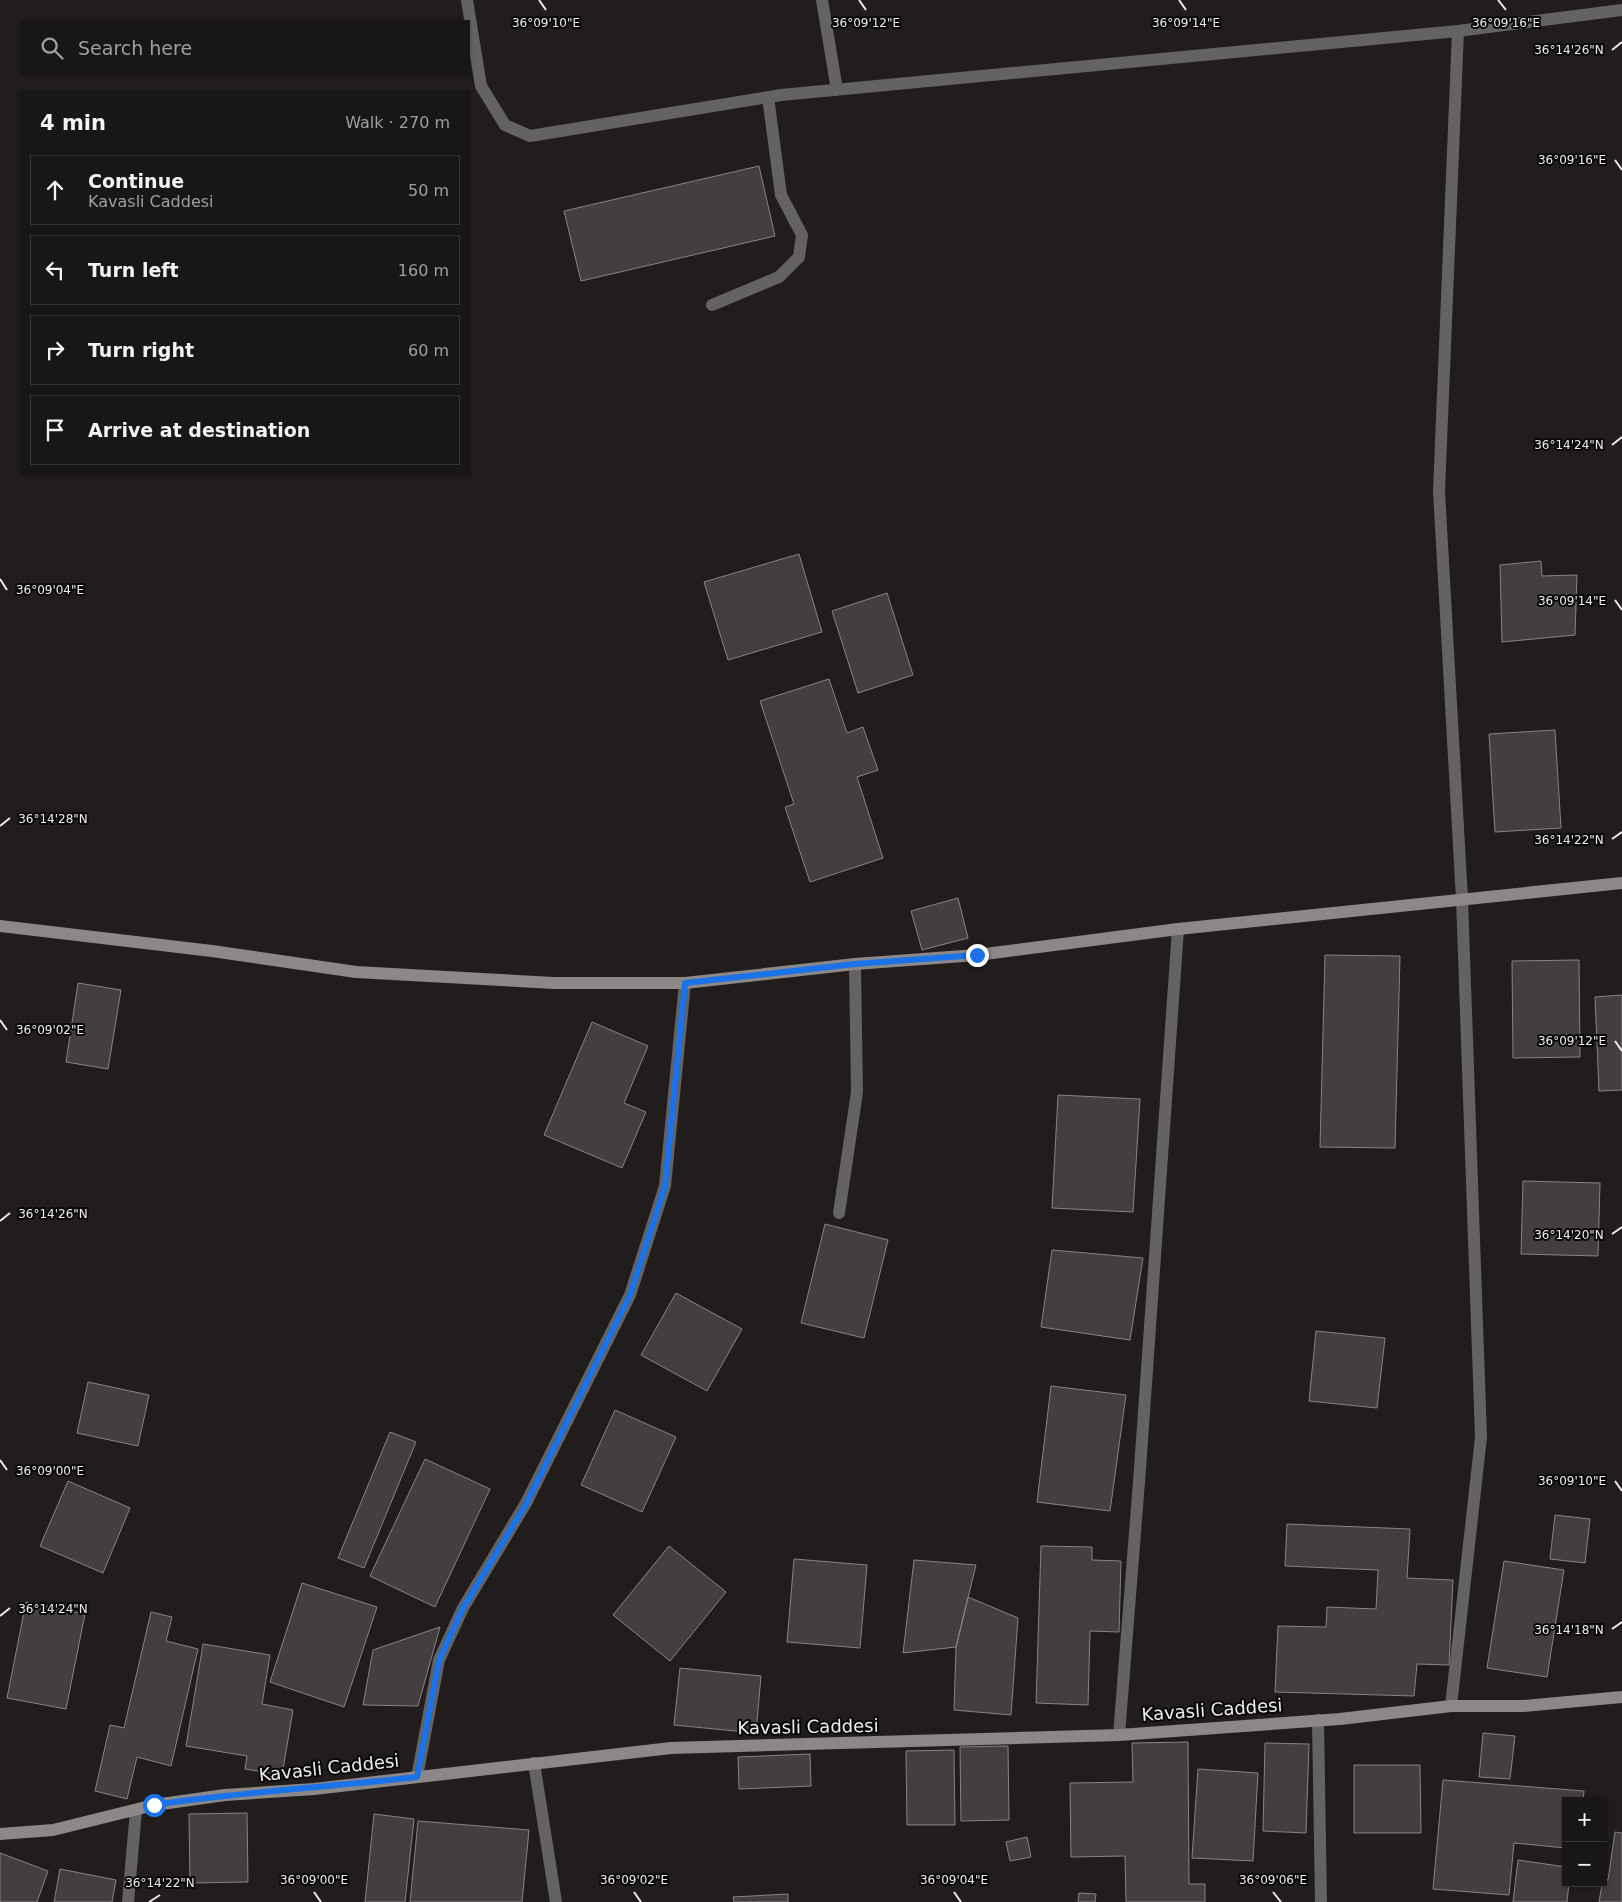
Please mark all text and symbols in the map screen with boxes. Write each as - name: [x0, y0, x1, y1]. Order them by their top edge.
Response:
- text: 36°09'10"E: [512, 16, 580, 30]
- text: 36°09'12"E: [832, 16, 900, 30]
- text: 36°09'14"E: [1152, 16, 1220, 30]
- text: 36°09'16"E: [1472, 16, 1540, 30]
- search box: [20, 20, 470, 75]
- icon: search: [38, 34, 66, 62]
- text: Search here: [78, 37, 192, 59]
- text: 36°14'26"N: [1534, 43, 1604, 57]
- text: 4 min: [40, 111, 106, 135]
- text: Walk · 270 m: [345, 113, 450, 132]
- text: 36°09'16"E: [1538, 153, 1606, 167]
- text: Continue: [88, 170, 184, 192]
- icon: ahead: [41, 176, 69, 204]
- text: 50 m: [408, 181, 449, 200]
- text: Kavasli Caddesi: [88, 192, 214, 211]
- icon: left: [41, 256, 69, 284]
- text: Turn left: [88, 259, 179, 281]
- text: 160 m: [398, 261, 449, 280]
- icon: right: [41, 336, 69, 364]
- text: Turn right: [88, 339, 194, 361]
- text: 60 m: [408, 341, 449, 360]
- icon: arrive: [41, 416, 69, 444]
- text: Arrive at destination: [88, 419, 310, 441]
- text: 36°14'24"N: [1534, 438, 1604, 452]
- text: 36°09'04"E: [16, 583, 84, 597]
- text: 36°09'14"E: [1538, 594, 1606, 608]
- text: 36°14'28"N: [18, 812, 88, 826]
- text: 36°14'22"N: [1534, 833, 1604, 847]
- route end: [966, 944, 989, 967]
- text: 36°09'02"E: [16, 1023, 84, 1037]
- text: 36°09'12"E: [1538, 1034, 1606, 1048]
- text: 36°14'26"N: [18, 1207, 88, 1221]
- text: 36°14'20"N: [1534, 1228, 1604, 1242]
- text: 36°09'00"E: [16, 1464, 84, 1478]
- text: 36°09'10"E: [1538, 1474, 1606, 1488]
- text: 36°14'24"N: [18, 1602, 88, 1616]
- text: 36°14'18"N: [1534, 1623, 1604, 1637]
- street label: Kavasli Caddesi: [1141, 1694, 1283, 1725]
- street label: Kavasli Caddesi: [737, 1715, 879, 1738]
- street label: Kavasli Caddesi: [258, 1750, 400, 1785]
- route start: [143, 1794, 166, 1817]
- map controls: [1562, 1797, 1607, 1887]
- button: +: [1562, 1797, 1607, 1842]
- button: −: [1562, 1842, 1607, 1887]
- text: 36°09'00"E: [280, 1873, 348, 1887]
- text: 36°09'02"E: [600, 1873, 668, 1887]
- text: 36°09'04"E: [920, 1873, 988, 1887]
- text: 36°09'06"E: [1239, 1873, 1307, 1887]
- text: 36°14'22"N: [125, 1876, 195, 1890]

